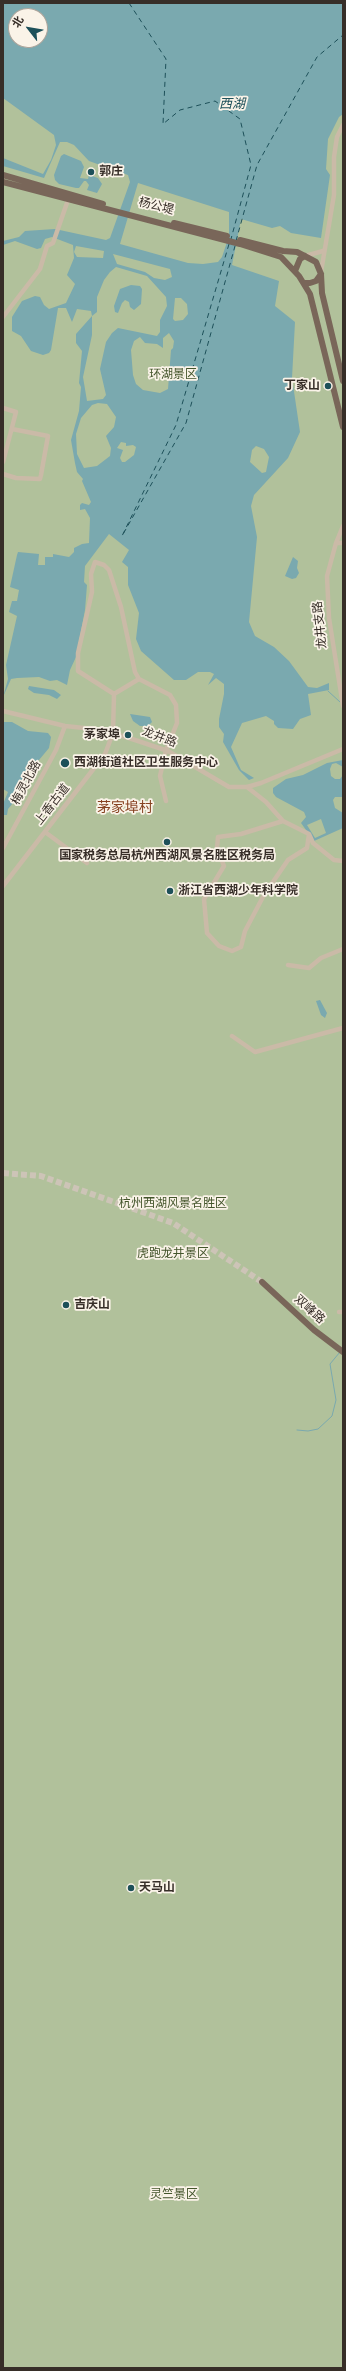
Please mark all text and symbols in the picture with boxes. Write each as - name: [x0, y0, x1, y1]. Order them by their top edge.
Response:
- north arrow: [8, 8, 48, 48]
- text: 北: [9, 13, 27, 31]
- water label: 西湖: [219, 97, 245, 113]
- place label: 郭庄: [99, 165, 123, 179]
- marker: 郭庄: [86, 167, 96, 177]
- street label: 杨公堤: [137, 196, 175, 218]
- park label: 环湖景区: [149, 368, 197, 382]
- place label: 丁家山: [284, 379, 320, 393]
- marker: 丁家山: [323, 381, 333, 391]
- street label: 龙井支路: [311, 600, 331, 650]
- street label: 龙井路: [140, 725, 178, 751]
- place label: 茅家埠: [84, 728, 120, 742]
- marker: 茅家埠: [123, 730, 133, 740]
- place label: 西湖街道社区卫生服务中心: [74, 756, 218, 770]
- marker: 西湖街道社区卫生服务中心: [59, 757, 71, 769]
- street label: 梅灵北路: [9, 758, 45, 808]
- street label: 上香古道: [33, 782, 73, 828]
- district label: 茅家埠村: [97, 801, 153, 817]
- marker: 国家税务总局杭州西湖风景名胜区税务局: [162, 837, 172, 847]
- place label: 国家税务总局杭州西湖风景名胜区税务局: [59, 849, 275, 863]
- place label: 浙江省西湖少年科学院: [178, 884, 298, 898]
- marker: 浙江省西湖少年科学院: [165, 886, 175, 896]
- park label: 杭州西湖风景名胜区: [119, 1197, 227, 1211]
- park label: 虎跑龙井景区: [137, 1247, 209, 1261]
- street label: 双峰路: [291, 1293, 327, 1327]
- place label: 吉庆山: [74, 1298, 110, 1312]
- marker: 吉庆山: [61, 1300, 71, 1310]
- place label: 天马山: [139, 1881, 175, 1895]
- marker: 天马山: [126, 1883, 136, 1893]
- park label: 灵竺景区: [150, 2188, 198, 2202]

